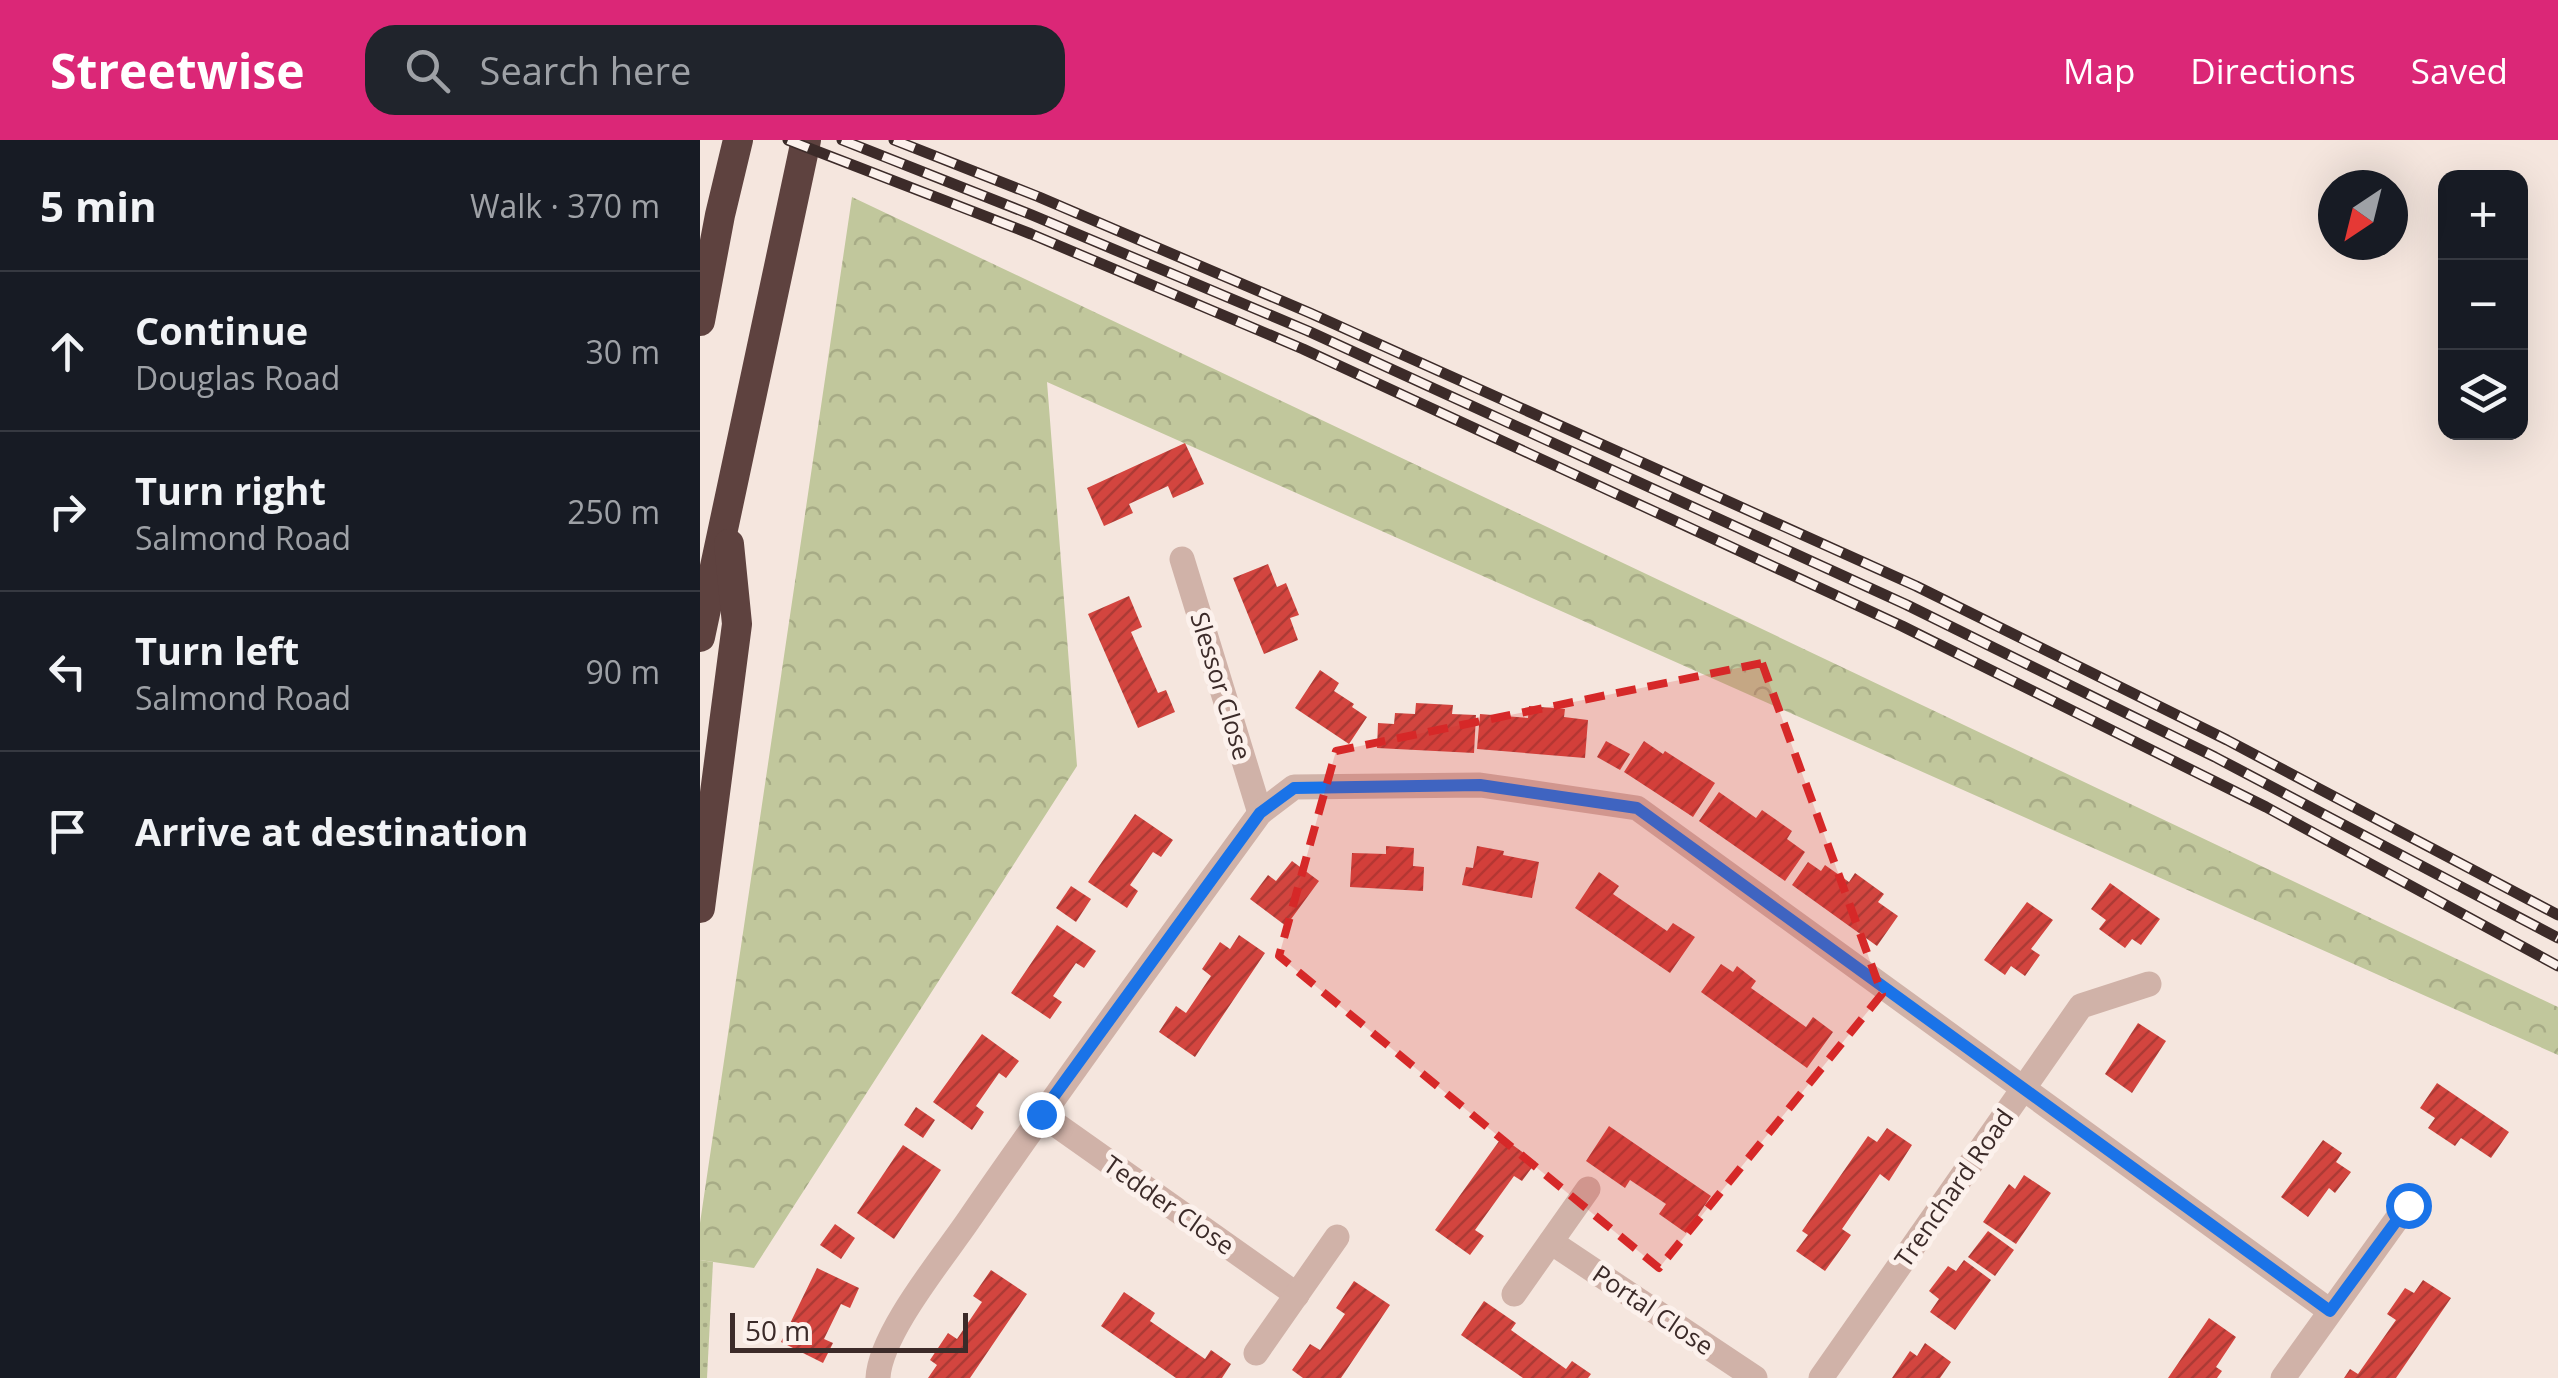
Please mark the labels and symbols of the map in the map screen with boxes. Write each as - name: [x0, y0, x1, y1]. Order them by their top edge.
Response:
- north arrow: [2318, 170, 2408, 260]
- street label: Slessor Close: [1183, 608, 1261, 764]
- route end: [1019, 1092, 1065, 1138]
- street label: Trenchard Road: [1886, 1101, 2021, 1273]
- street label: Tedder Close: [1097, 1147, 1242, 1262]
- route start: [2386, 1183, 2432, 1229]
- street label: Portal Close: [1586, 1256, 1721, 1362]
- scale bar: [730, 1308, 968, 1352]

